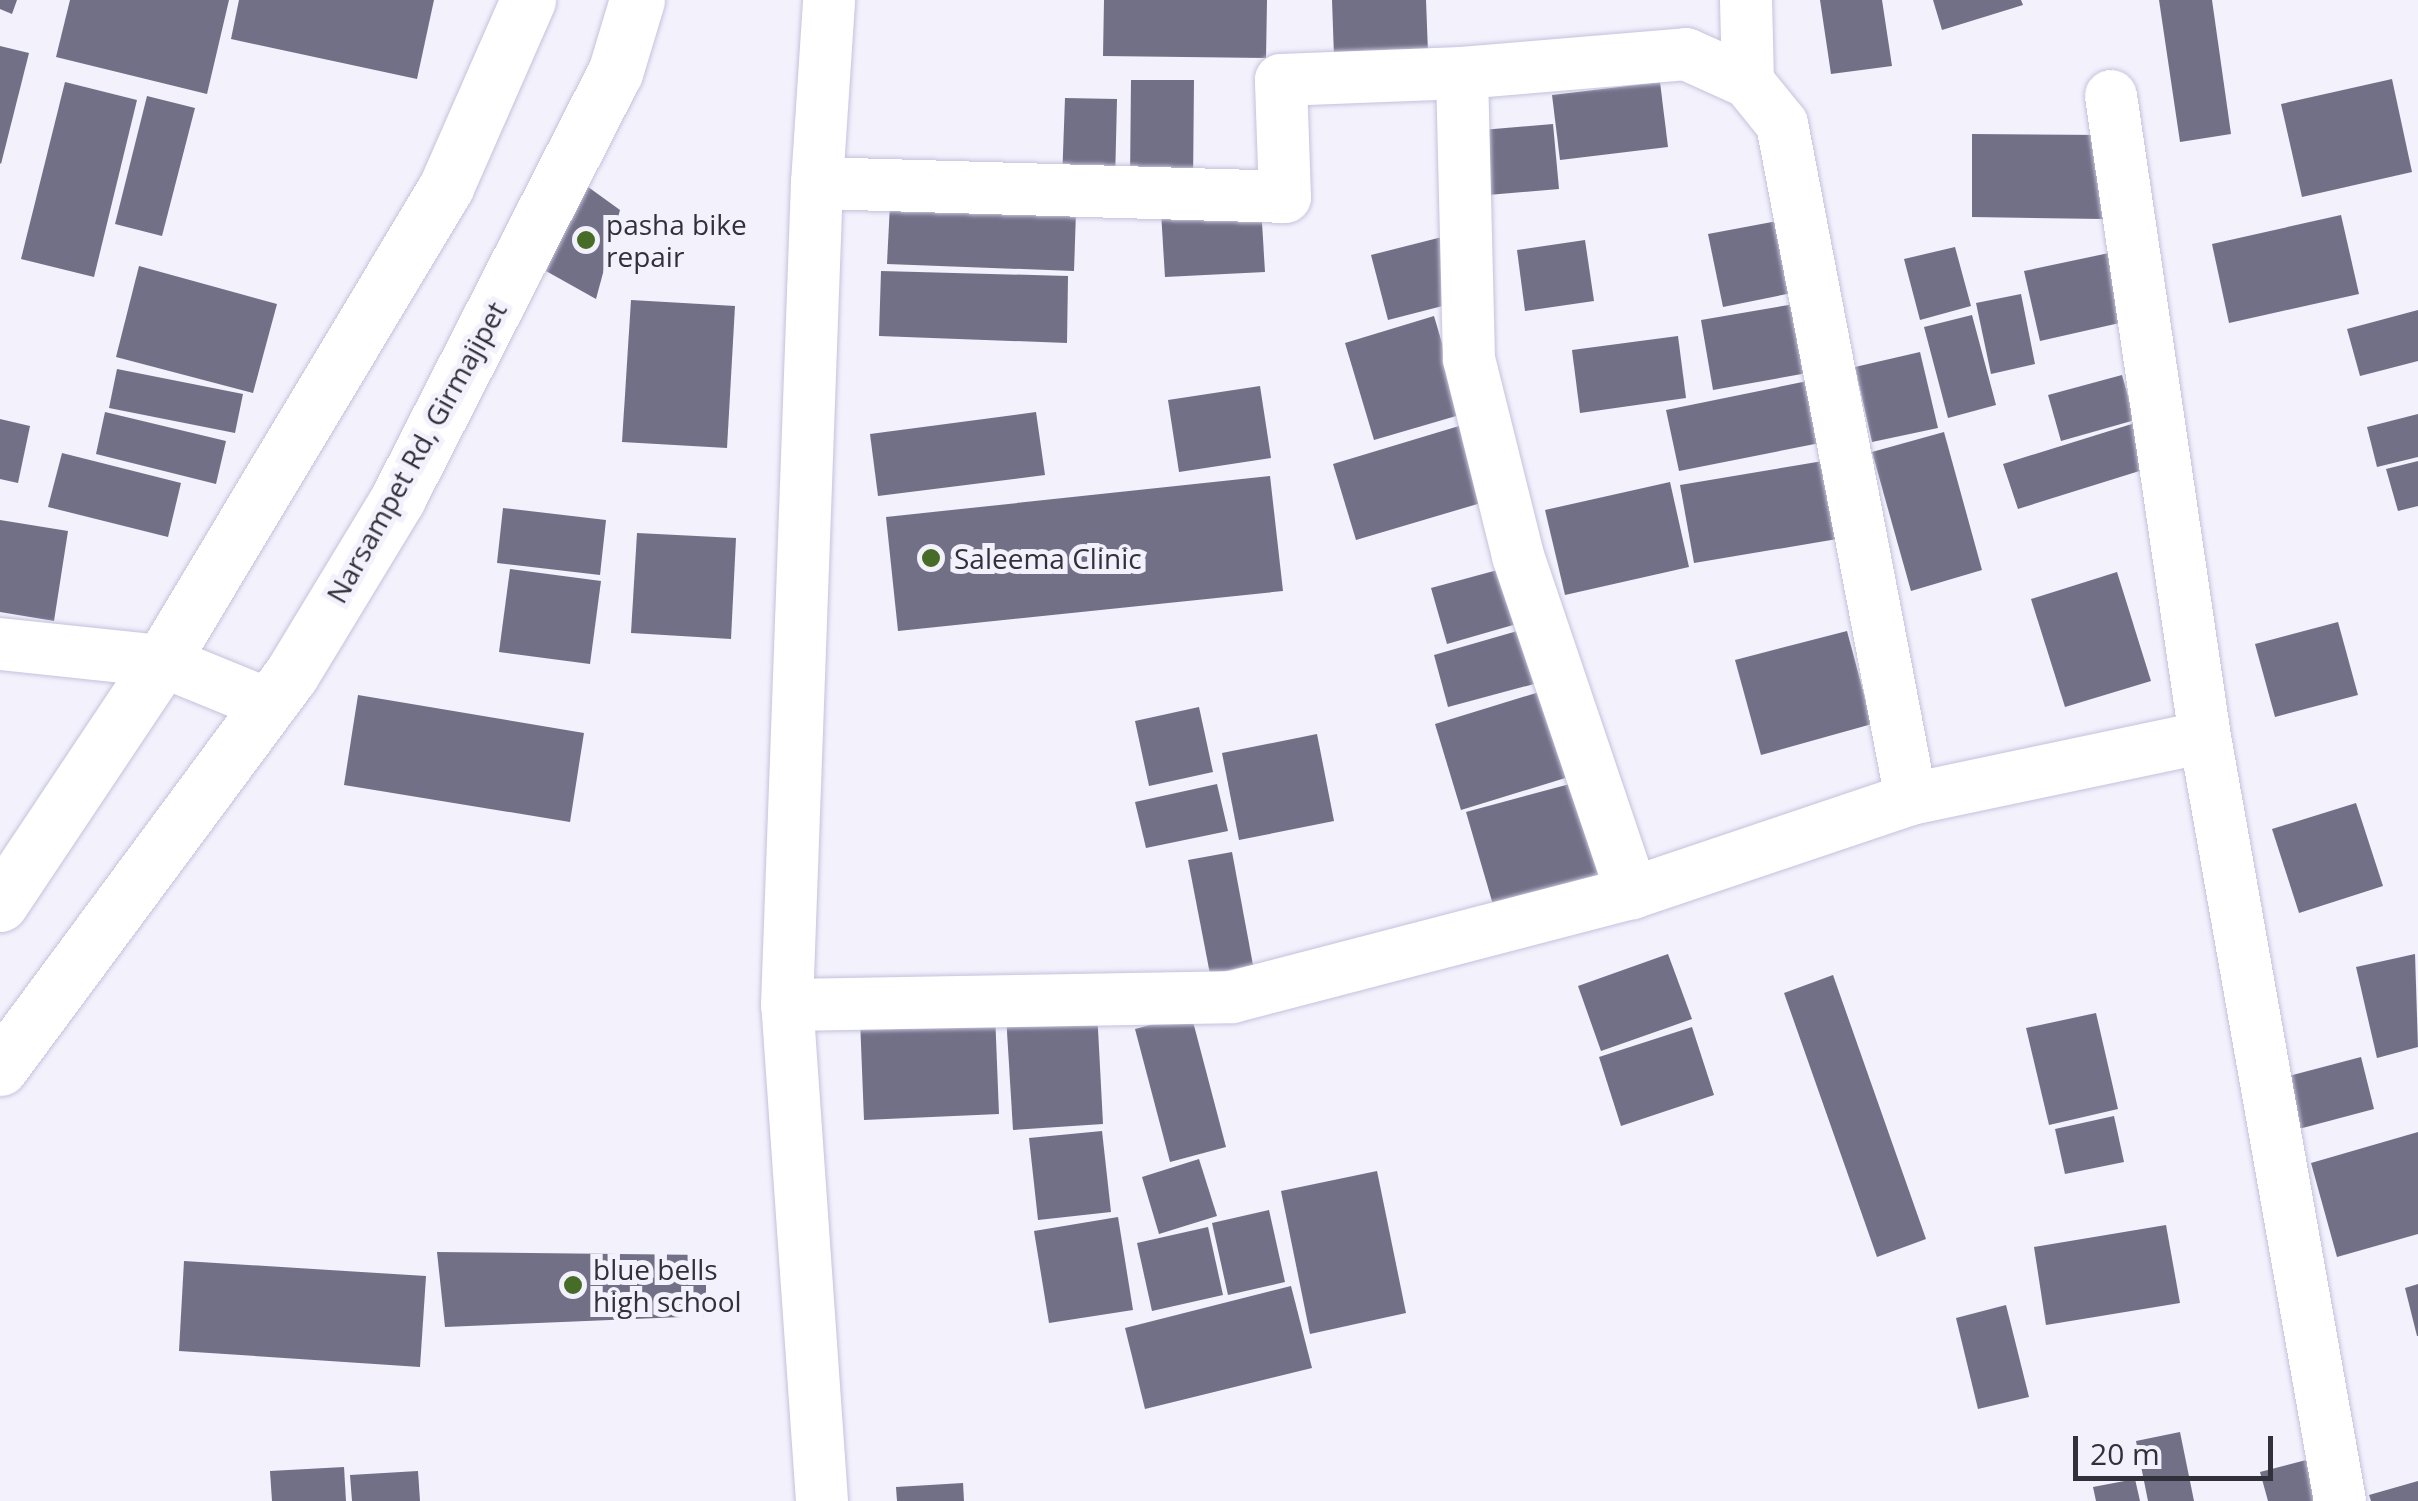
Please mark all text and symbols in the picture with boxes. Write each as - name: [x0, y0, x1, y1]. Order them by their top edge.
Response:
- place label: pasha bike repair: [606, 207, 747, 273]
- marker: pasha bike repair: [575, 229, 597, 251]
- street label: Narsampet Rd, Girmajipet: [319, 295, 513, 609]
- place label: Saleema Clinic: [954, 541, 1142, 575]
- marker: Saleema Clinic: [918, 545, 944, 571]
- place label: blue bells high school: [593, 1252, 742, 1318]
- marker: blue bells high school: [562, 1274, 584, 1296]
- scale bar: [2078, 1416, 2278, 1478]
- text: 20 m: [2090, 1433, 2160, 1474]

